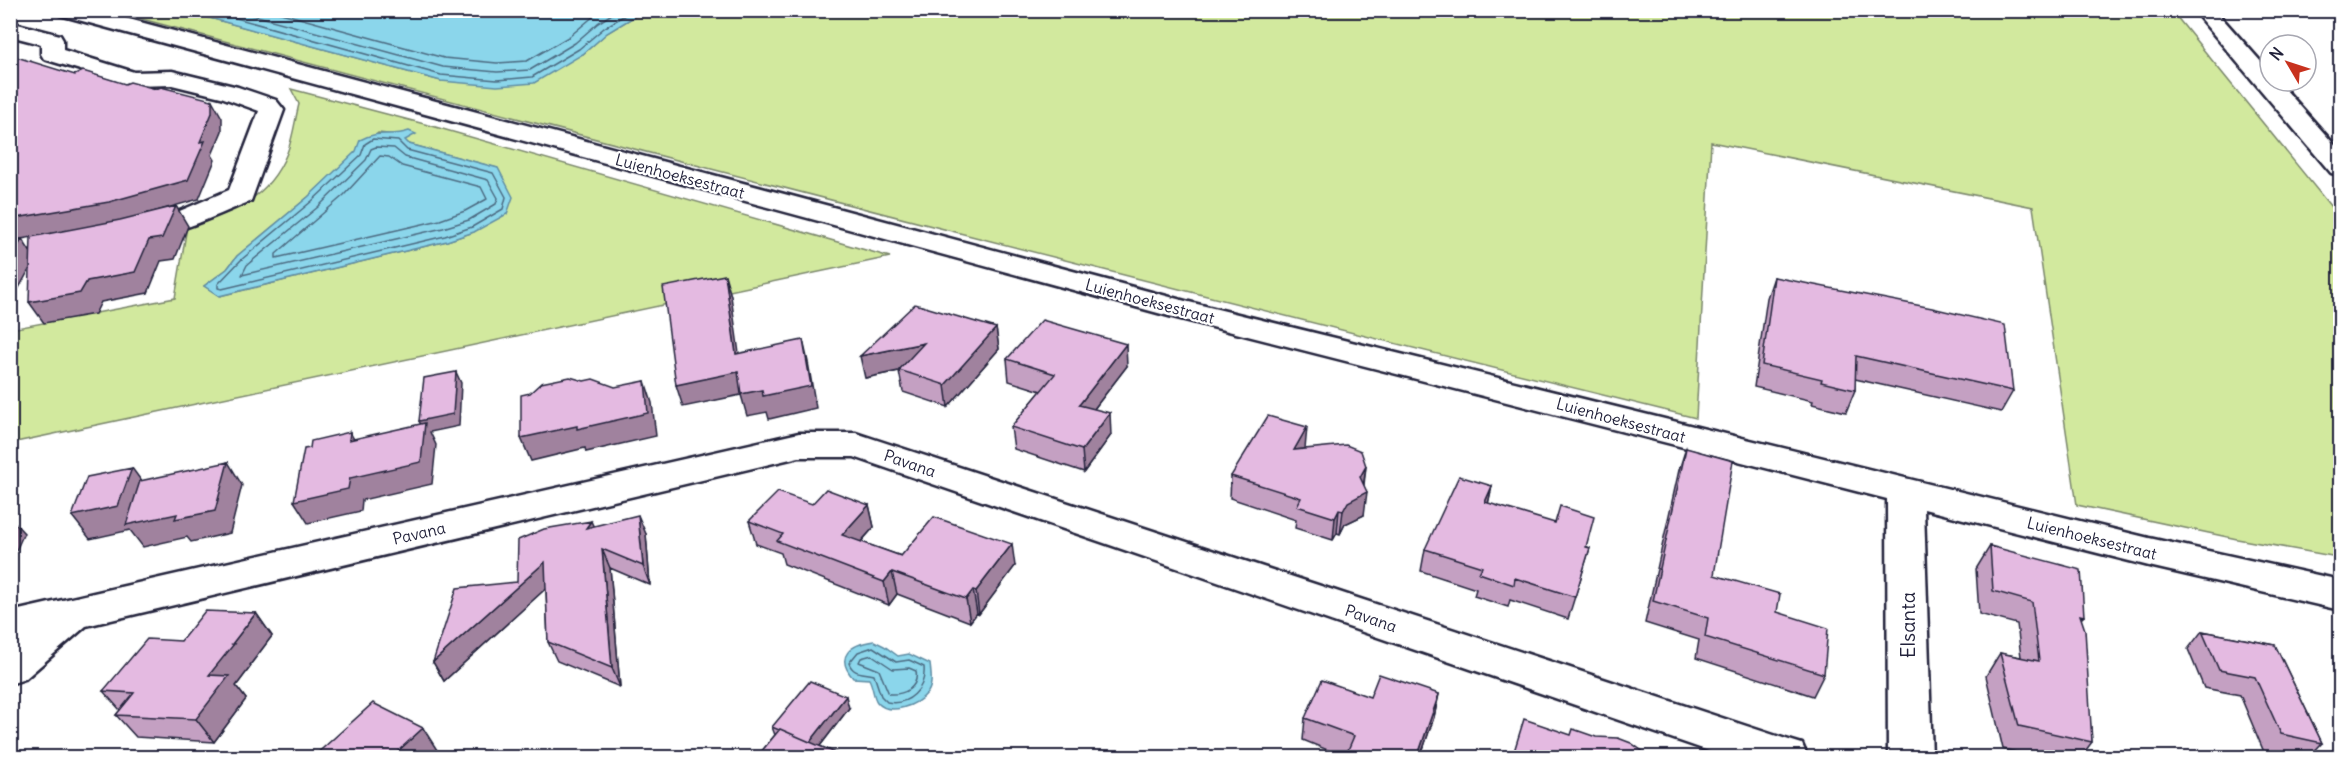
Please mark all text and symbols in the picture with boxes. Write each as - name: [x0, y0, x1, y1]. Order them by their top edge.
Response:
- north arrow: [2258, 33, 2318, 93]
- text: N: [2265, 43, 2288, 64]
- street label: Luienhoeksestraat: [613, 149, 747, 203]
- street label: Luienhoeksestraat: [1083, 274, 1217, 328]
- street label: Luienhoeksestraat: [1554, 393, 1688, 447]
- street label: Pavana: [881, 445, 939, 481]
- street label: Luienhoeksestraat: [2025, 512, 2159, 564]
- street label: Pavana: [391, 517, 447, 549]
- street label: Elsanta: [1895, 592, 1920, 658]
- street label: Pavana: [1342, 600, 1400, 636]

